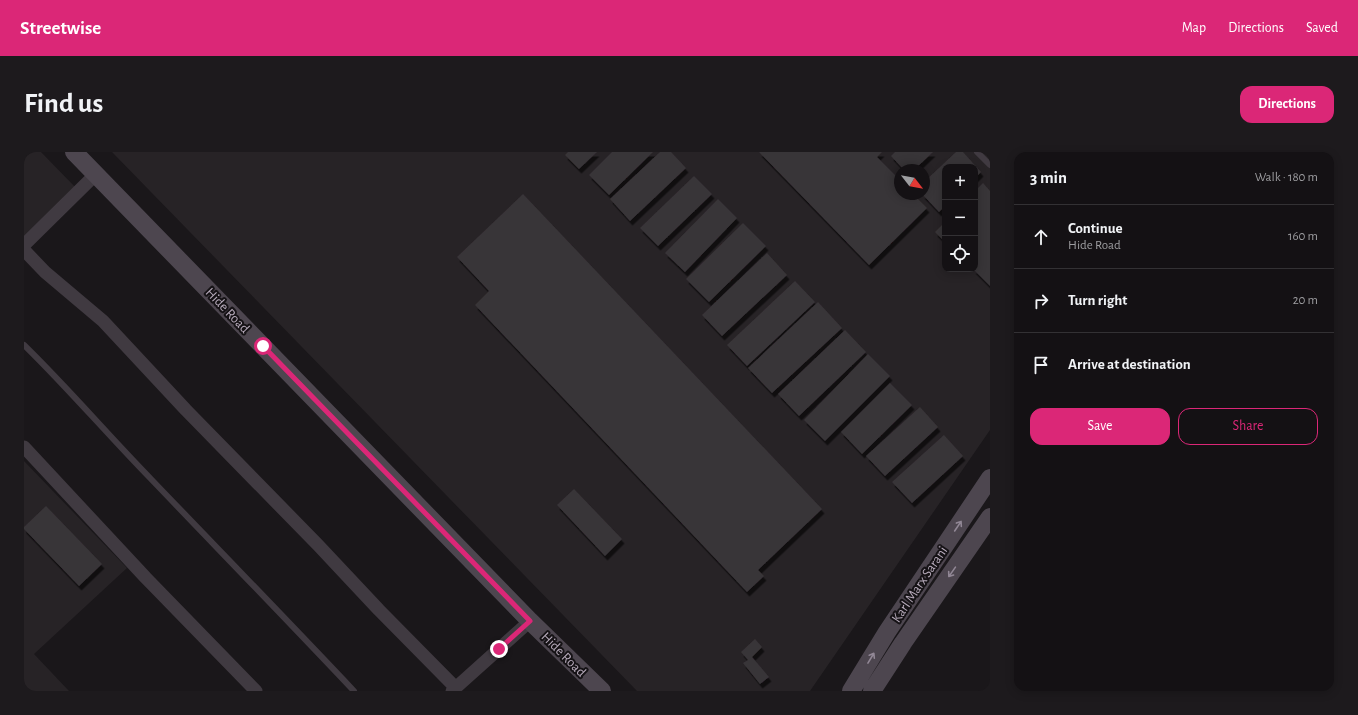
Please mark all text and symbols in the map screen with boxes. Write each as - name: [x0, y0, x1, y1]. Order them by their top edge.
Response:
- text: Streetwise: [20, 19, 101, 38]
- text: Map: [1182, 21, 1206, 35]
- text: Directions: [1228, 21, 1284, 35]
- text: Saved: [1306, 21, 1338, 35]
- button: Directions: [1240, 86, 1334, 123]
- text: Find us: [24, 90, 103, 118]
- north arrow: [894, 164, 930, 200]
- map controls: [942, 164, 978, 272]
- button: +: [942, 164, 978, 200]
- text: 3 min: [1030, 169, 1067, 186]
- text: Walk · 180 m: [1255, 171, 1318, 184]
- button: −: [942, 200, 978, 236]
- text: Continue: [1068, 221, 1123, 236]
- icon: ahead: [1030, 226, 1052, 248]
- text: 160 m: [1288, 230, 1318, 243]
- button: locate: [942, 236, 978, 272]
- text: Hide Road: [1068, 239, 1121, 252]
- street label: Hide Road: [203, 285, 252, 336]
- icon: right: [1030, 290, 1052, 312]
- text: Turn right: [1068, 293, 1127, 308]
- text: 20 m: [1293, 294, 1318, 307]
- route start: [254, 337, 272, 355]
- icon: arrive: [1030, 354, 1052, 376]
- text: Arrive at destination: [1068, 357, 1191, 372]
- button: Save: [1030, 408, 1170, 445]
- button: Share: [1178, 408, 1318, 445]
- one-way arrow: [954, 521, 962, 532]
- street label: Karl Marx Sarani: [889, 544, 950, 625]
- one-way arrow: [948, 566, 956, 577]
- street label: Hide Road: [538, 630, 588, 680]
- route end: [490, 640, 508, 658]
- one-way arrow: [867, 653, 875, 664]

